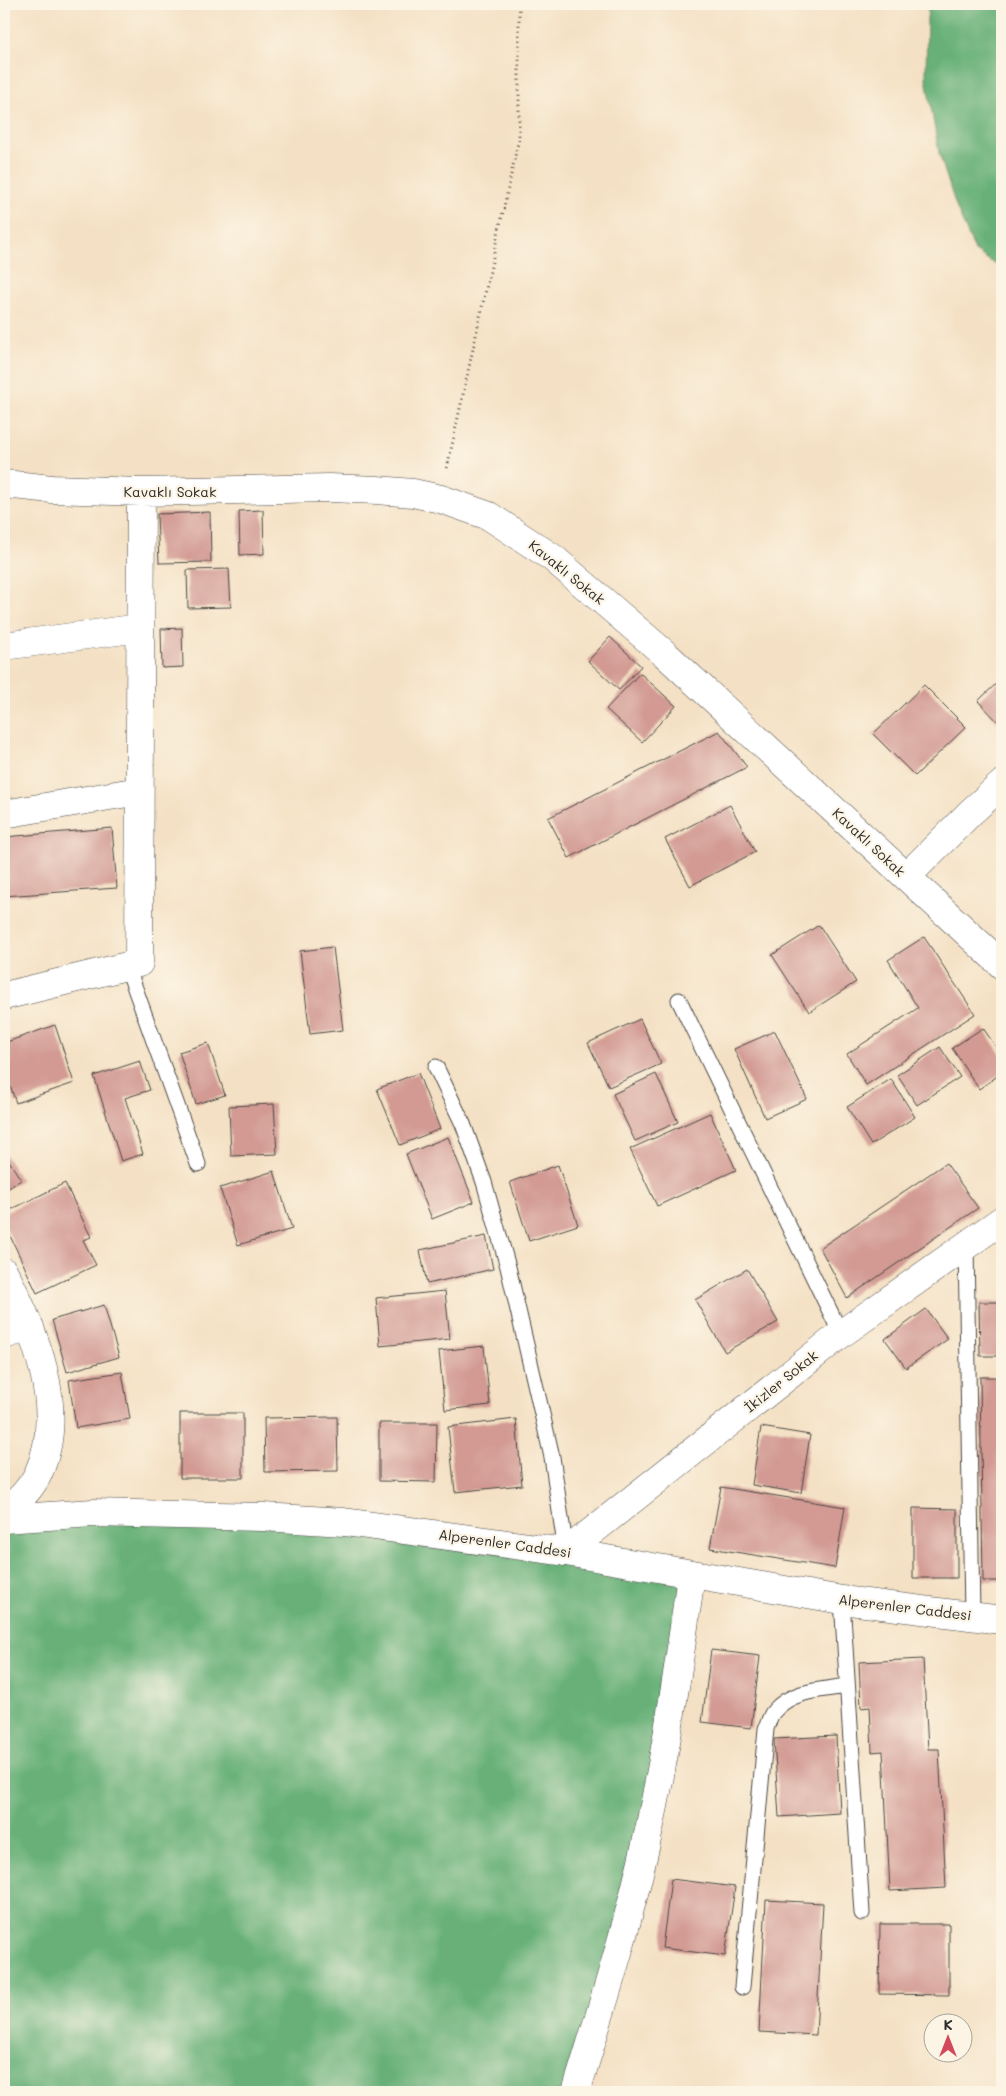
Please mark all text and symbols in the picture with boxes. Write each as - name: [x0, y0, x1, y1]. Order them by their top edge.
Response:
- street label: Kavaklı Sokak: [124, 482, 216, 501]
- street label: Kavaklı Sokak: [525, 535, 609, 609]
- street label: Kavaklı Sokak: [829, 803, 909, 881]
- street label: İkizler Sokak: [740, 1346, 822, 1416]
- street label: Alperenler Caddesi: [437, 1524, 573, 1562]
- street label: Alperenler Caddesi: [837, 1589, 973, 1625]
- north arrow: [924, 2014, 974, 2064]
- text: K: [943, 2015, 953, 2034]

